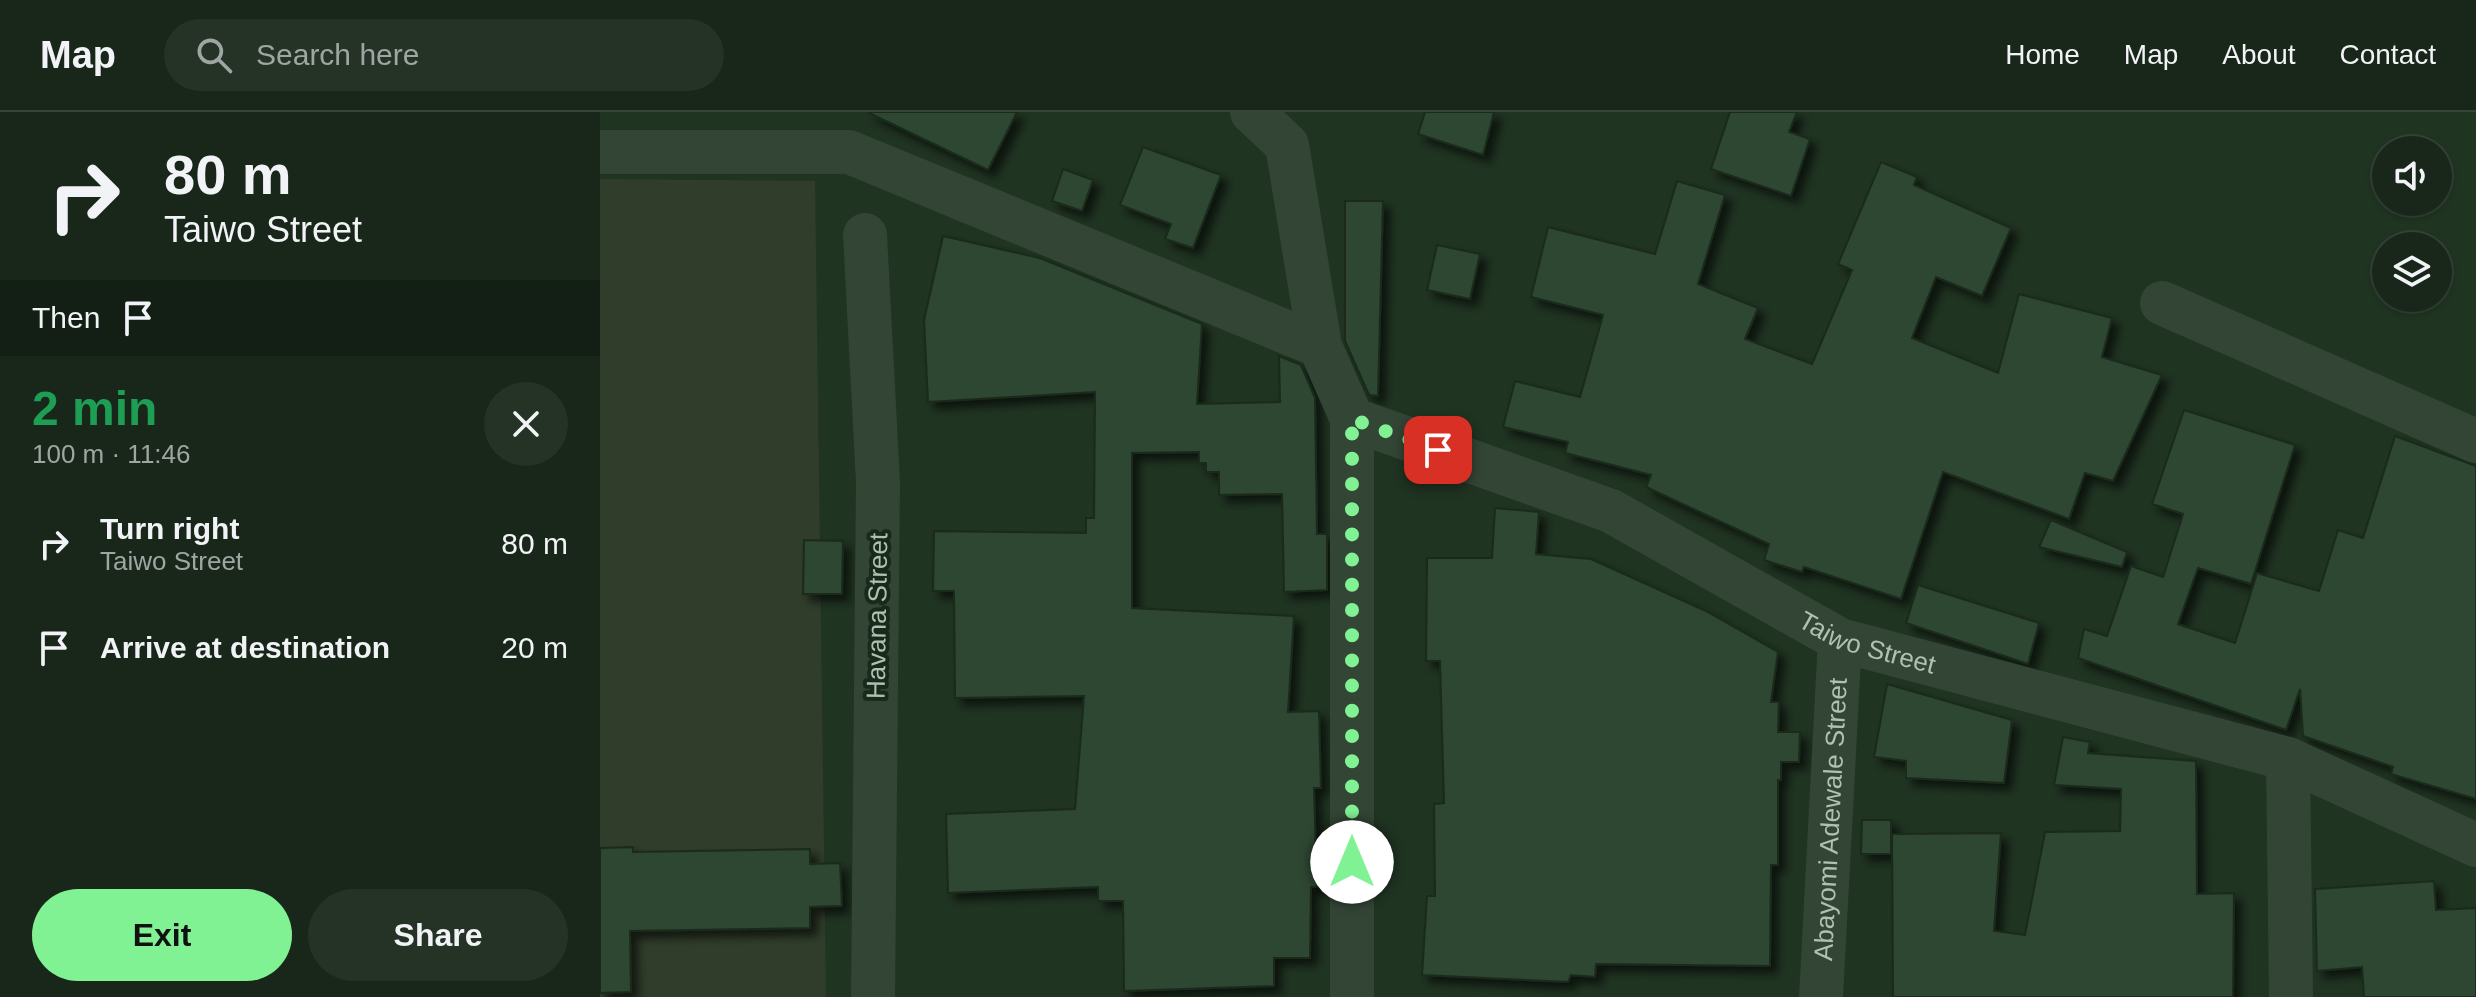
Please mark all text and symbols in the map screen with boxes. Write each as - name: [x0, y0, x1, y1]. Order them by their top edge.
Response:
- search box: [164, 19, 724, 91]
- icon: search: [192, 33, 236, 77]
- text: Map: [40, 34, 116, 76]
- text: Search here: [256, 38, 419, 71]
- text: Home: [2005, 39, 2080, 70]
- text: Map: [2124, 39, 2178, 70]
- text: About: [2222, 39, 2296, 70]
- text: Contact: [2340, 39, 2436, 70]
- map controls: [2372, 136, 2452, 312]
- button: sound: [2372, 136, 2452, 216]
- text: 80 m: [164, 143, 292, 206]
- icon: right: [32, 144, 136, 248]
- text: Taiwo Street: [164, 209, 362, 250]
- button: layers: [2372, 232, 2452, 312]
- icon: arrive: [116, 296, 160, 340]
- text: Then: [32, 301, 100, 334]
- text: 2 min: [32, 382, 157, 435]
- button: close: [484, 382, 568, 466]
- pin: [1404, 416, 1472, 484]
- icon: arrive: [1416, 428, 1460, 472]
- text: 100 m · 11:46: [32, 439, 191, 469]
- text: Turn right: [100, 512, 239, 545]
- icon: right: [32, 522, 76, 566]
- text: 80 m: [501, 527, 568, 560]
- street label: Havana Street: [861, 532, 893, 699]
- text: Taiwo Street: [100, 546, 243, 576]
- street label: Taiwo Street: [1794, 605, 1940, 680]
- icon: arrive: [32, 626, 76, 670]
- text: Arrive at destination: [100, 631, 390, 664]
- text: 20 m: [501, 631, 568, 664]
- street label: Abayomi Adewale Street: [1808, 676, 1853, 962]
- position arrow: [1310, 820, 1394, 904]
- button: Exit: [32, 889, 292, 981]
- button: Share: [308, 889, 568, 981]

